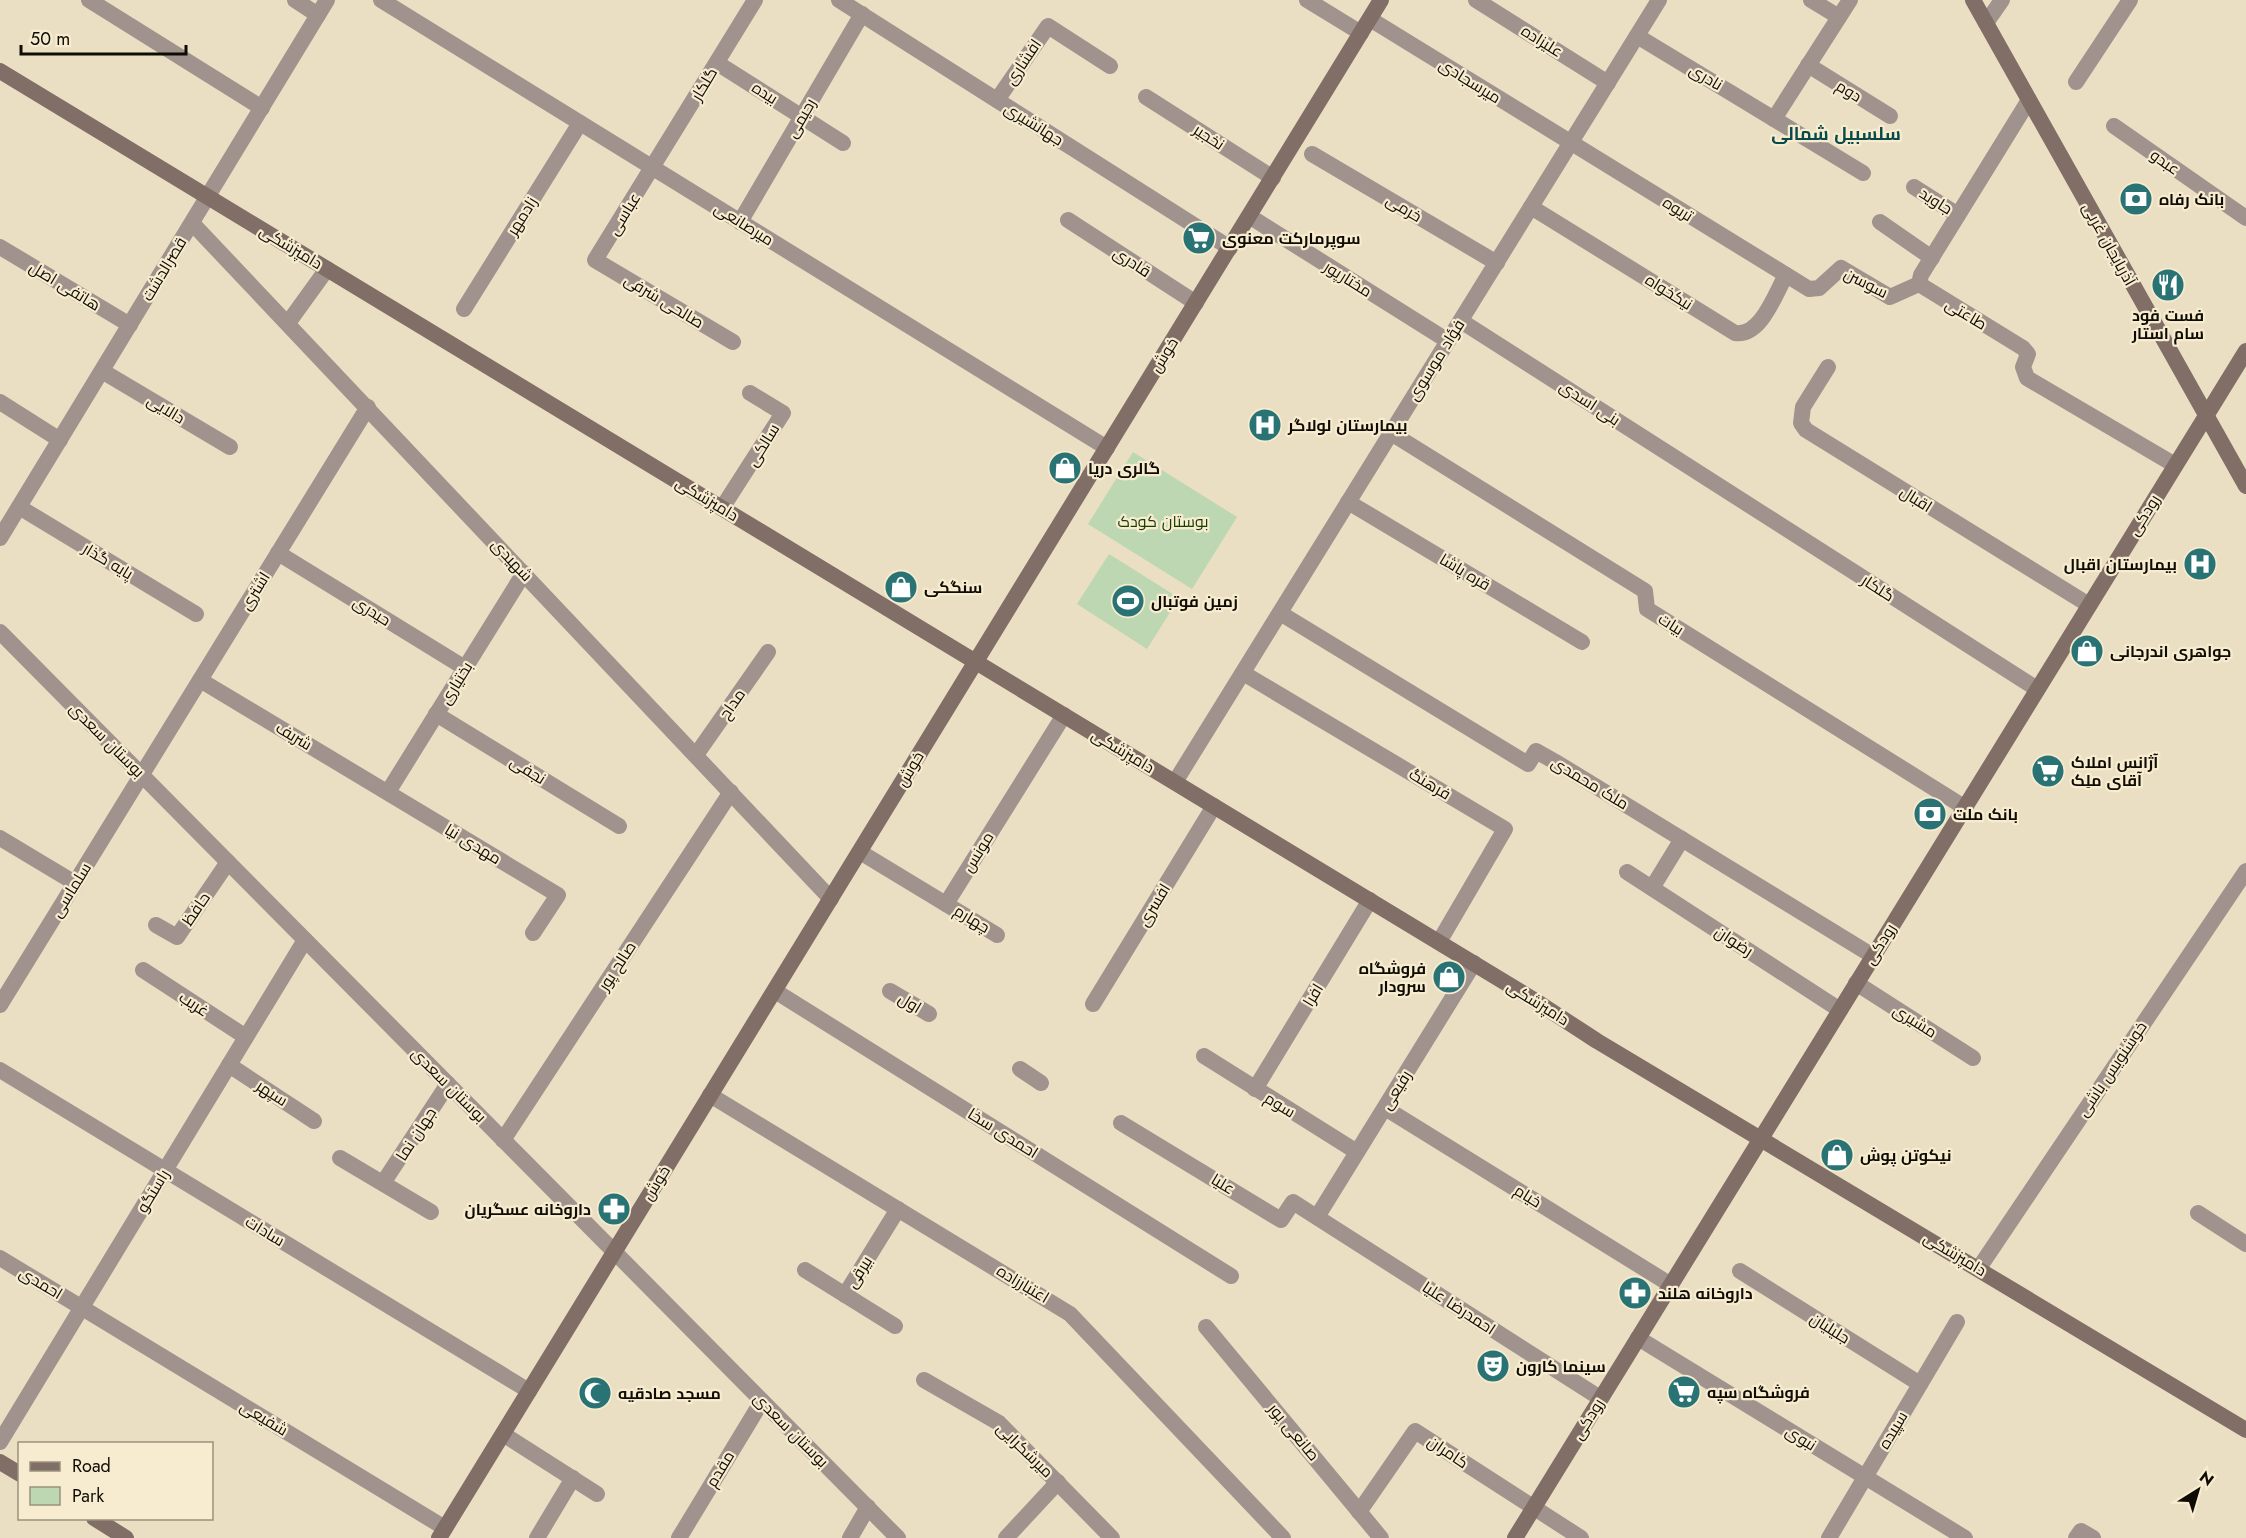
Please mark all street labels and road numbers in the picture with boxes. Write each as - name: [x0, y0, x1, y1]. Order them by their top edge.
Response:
- street label: علیزاده: [1517, 19, 1567, 63]
- street label: افشاری: [999, 34, 1047, 90]
- street label: میرسجادی: [1434, 53, 1506, 109]
- street label: نادری: [1685, 58, 1727, 96]
- street label: گلکار: [685, 63, 723, 106]
- street label: دوم: [1832, 74, 1866, 108]
- street label: بیده: [748, 76, 782, 110]
- street label: رحیمی: [780, 94, 822, 142]
- street label: جهانشیری: [1000, 97, 1068, 151]
- street label: نخجیر: [1188, 118, 1229, 156]
- street label: عبدو: [2146, 144, 2184, 180]
- street label: جاوید: [1915, 182, 1957, 220]
- street label: عباسی: [602, 188, 646, 240]
- street label: خرمی: [1382, 188, 1426, 228]
- street label: تریوه: [1658, 191, 1698, 228]
- street label: زادمهر: [501, 192, 543, 241]
- street label: میرصانعی: [710, 197, 778, 251]
- street label: آذربایجان غربی: [2077, 198, 2142, 290]
- street label: دامپزشکی: [255, 219, 327, 275]
- street label: قصرالدشت: [136, 233, 192, 305]
- street label: قادری: [1109, 241, 1155, 283]
- street label: مختارپور: [1319, 255, 1376, 303]
- street label: هاتفی اصل: [25, 256, 105, 316]
- street label: سوسن: [1840, 262, 1892, 304]
- street label: صالحی شرفی: [620, 268, 708, 334]
- street label: نیکخواه: [1641, 268, 1697, 316]
- street label: طاعتی: [1941, 293, 1991, 335]
- street label: فؤاد موسوی: [1402, 315, 1470, 405]
- street label: خوش: [1144, 333, 1184, 377]
- street label: بنی اسدی: [1555, 375, 1625, 431]
- street label: دالایی: [143, 389, 189, 429]
- street label: سالکی: [741, 419, 785, 471]
- street label: دامپزشکی: [671, 471, 743, 527]
- street label: اقبال: [1895, 480, 1937, 518]
- street label: رودکی: [2122, 490, 2166, 540]
- street label: شهیدی: [486, 533, 538, 587]
- street label: پایه گذار: [78, 536, 138, 585]
- street label: قره پاشا: [1435, 548, 1495, 596]
- street label: اشتری: [234, 567, 276, 615]
- street label: گلکار: [1856, 568, 1899, 607]
- street label: حیدری: [349, 590, 395, 632]
- street label: بیات: [1654, 607, 1688, 641]
- street label: بختیاری: [434, 657, 478, 709]
- street label: مداح: [713, 684, 751, 724]
- street label: بوستان سعدی: [64, 697, 150, 783]
- street label: شریف: [271, 716, 317, 756]
- street label: دامپزشکی: [1087, 723, 1159, 779]
- street label: خوش: [890, 747, 930, 791]
- street label: نجفی: [506, 750, 550, 790]
- street label: ملک محمدی: [1547, 751, 1633, 815]
- street label: فرهنگ: [1405, 763, 1455, 805]
- street label: مهدی نیا: [440, 818, 506, 870]
- street label: مونس: [957, 827, 999, 877]
- street label: سلماسی: [45, 858, 97, 922]
- street label: افسری: [1132, 879, 1176, 931]
- street label: حافظ: [176, 888, 216, 930]
- street label: چهارم: [950, 899, 994, 939]
- street label: رودکی: [1858, 919, 1902, 969]
- street label: رضوان: [1710, 920, 1758, 962]
- street label: صالح پور: [592, 937, 642, 996]
- street label: دامپزشکی: [1502, 975, 1574, 1031]
- street label: افرا: [1297, 979, 1329, 1011]
- street label: غریب: [174, 986, 214, 1022]
- street label: اول: [894, 987, 926, 1019]
- street label: مشیری: [1889, 999, 1941, 1043]
- street label: خوشنویس باشی: [2072, 1017, 2152, 1121]
- street label: بوستان سعدی: [406, 1042, 492, 1128]
- street label: رفیعی: [1375, 1066, 1417, 1114]
- street label: سپهر: [251, 1074, 292, 1112]
- street label: سوم: [1260, 1087, 1300, 1123]
- street label: احمدی سخا: [963, 1102, 1043, 1164]
- street label: جهان نما: [390, 1103, 442, 1165]
- street label: خوش: [636, 1161, 676, 1205]
- street label: راستگو: [131, 1165, 175, 1217]
- street label: علیا: [1207, 1168, 1239, 1200]
- street label: خیام: [1510, 1179, 1546, 1213]
- street label: سادات: [241, 1210, 289, 1252]
- street label: دامپزشکی: [1919, 1226, 1991, 1282]
- street label: بیرقی: [840, 1251, 878, 1293]
- street label: اعتبارزاده: [992, 1259, 1054, 1309]
- street label: احمدی: [15, 1261, 67, 1305]
- street label: احمدرضا علیا: [1418, 1276, 1500, 1340]
- street label: جلیلیان: [1805, 1307, 1855, 1349]
- street label: بوستان سعدی: [748, 1387, 834, 1473]
- street label: رودکی: [1566, 1394, 1610, 1444]
- street label: شفیعی: [236, 1395, 292, 1441]
- street label: صانعی پور: [1262, 1397, 1325, 1466]
- street label: سپیده: [1873, 1407, 1913, 1453]
- street label: میرشکرایی: [991, 1417, 1059, 1483]
- street label: نبوی: [1781, 1420, 1821, 1456]
- street label: کامران: [1423, 1430, 1473, 1474]
- street label: مقدم: [700, 1446, 740, 1492]

